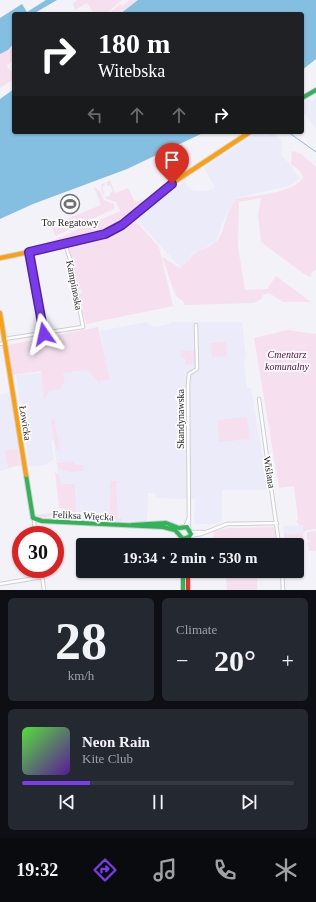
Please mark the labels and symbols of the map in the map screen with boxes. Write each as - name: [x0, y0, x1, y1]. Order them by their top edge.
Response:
- pin: [155, 143, 189, 184]
- sports icon: Tor Regatowy: [59, 193, 81, 215]
- place label: Tor Regatowy: [42, 217, 98, 228]
- street label: Kampinoska: [64, 259, 85, 312]
- position arrow: [23, 313, 65, 355]
- park label: Cmentarz komunalny: [265, 349, 309, 372]
- street label: Skandynawska: [175, 388, 186, 449]
- street label: Łowicka: [17, 405, 34, 442]
- street label: Wiślana: [262, 455, 278, 489]
- street label: Feliksa Więcka: [52, 508, 114, 523]
- speed limit sign: 30: [12, 526, 64, 578]

